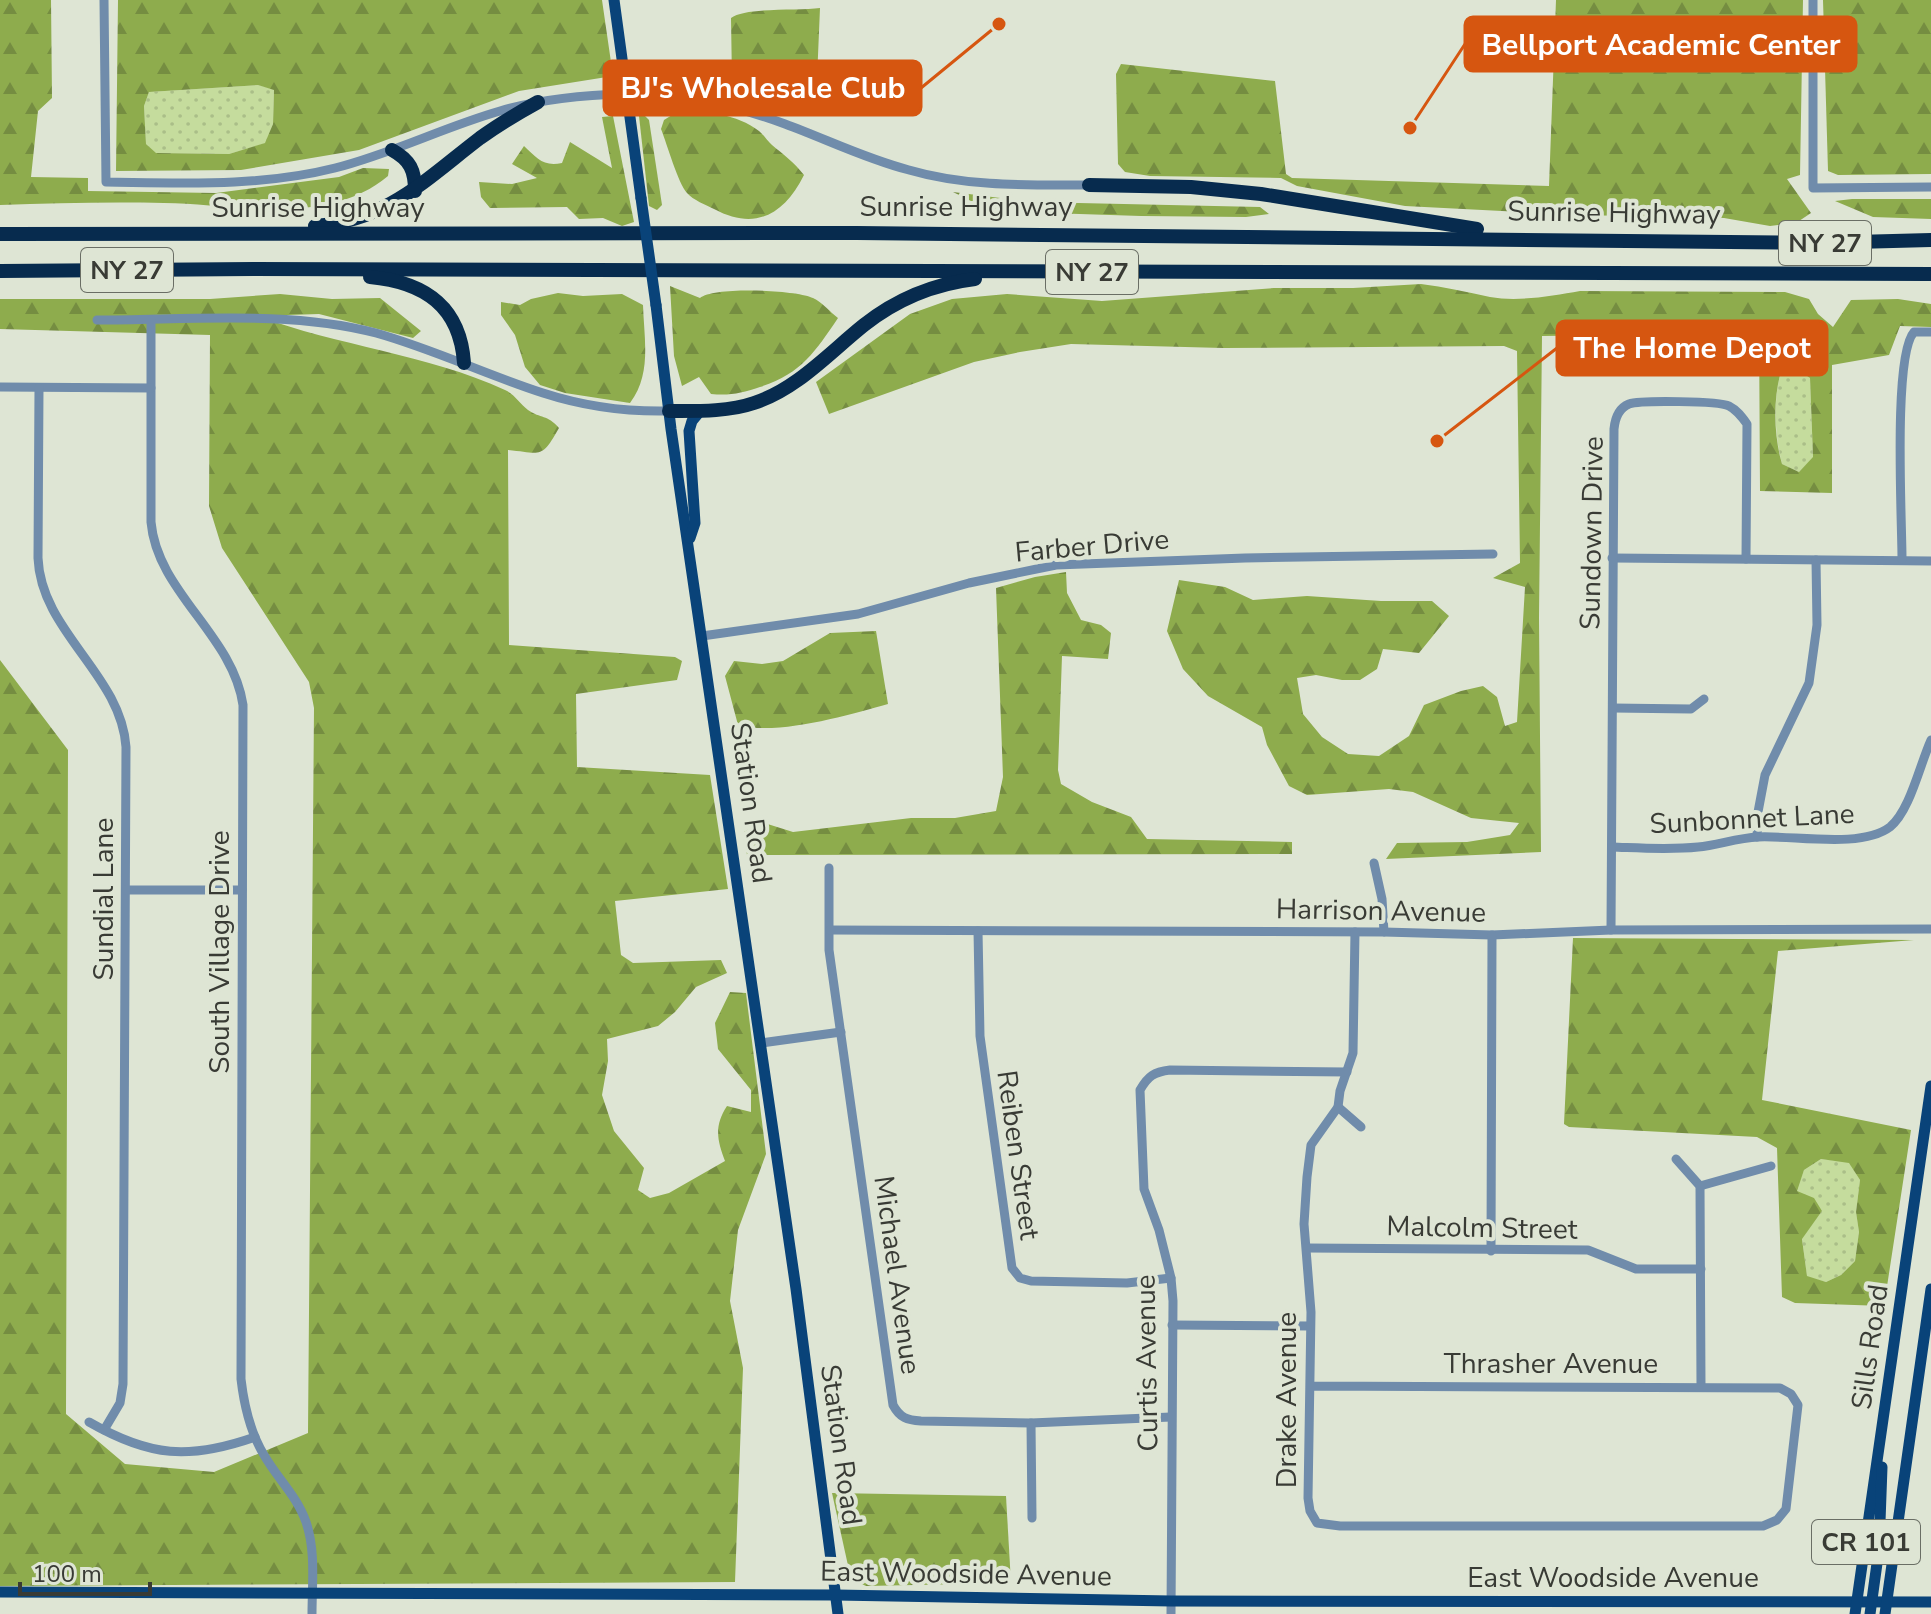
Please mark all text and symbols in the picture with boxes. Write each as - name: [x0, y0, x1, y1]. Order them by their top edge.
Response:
- callout: Bellport Academic Center: [1465, 17, 1856, 71]
- text: Bellport Academic Center: [1481, 25, 1841, 66]
- callout: BJ's Wholesale Club: [604, 61, 921, 115]
- text: BJ's Wholesale Club: [620, 68, 906, 109]
- street label: Sunrise Highway: [859, 188, 1073, 226]
- street label: Sunrise Highway: [211, 189, 425, 227]
- street label: Sunrise Highway: [1507, 192, 1722, 234]
- road number: NY 27: [1779, 221, 1871, 265]
- road number: NY 27: [81, 248, 173, 292]
- road number: NY 27: [1046, 250, 1138, 294]
- callout: The Home Depot: [1557, 321, 1827, 375]
- text: The Home Depot: [1573, 328, 1811, 369]
- street label: Sundown Drive: [1571, 436, 1613, 630]
- street label: Farber Drive: [1013, 520, 1171, 572]
- street label: Station Road: [721, 720, 781, 886]
- street label: Sunbonnet Lane: [1649, 795, 1855, 843]
- street label: Sundial Lane: [85, 818, 123, 980]
- street label: South Village Drive: [201, 830, 239, 1074]
- street label: Harrison Avenue: [1276, 890, 1486, 932]
- street label: Reiben Street: [987, 1068, 1049, 1242]
- street label: Michael Avenue: [864, 1173, 930, 1377]
- street label: Malcolm Street: [1386, 1207, 1578, 1249]
- street label: Curtis Avenue: [1126, 1274, 1168, 1452]
- street label: Sills Road: [1842, 1282, 1898, 1412]
- street label: Drake Avenue: [1268, 1312, 1306, 1488]
- street label: Thrasher Avenue: [1444, 1345, 1658, 1383]
- street label: Station Road: [811, 1362, 871, 1528]
- road number: CR 101: [1812, 1520, 1920, 1564]
- scale bar: [20, 1546, 150, 1596]
- street label: East Woodside Avenue: [820, 1552, 1112, 1596]
- text: 100 m: [32, 1558, 102, 1590]
- street label: East Woodside Avenue: [1467, 1559, 1759, 1597]

